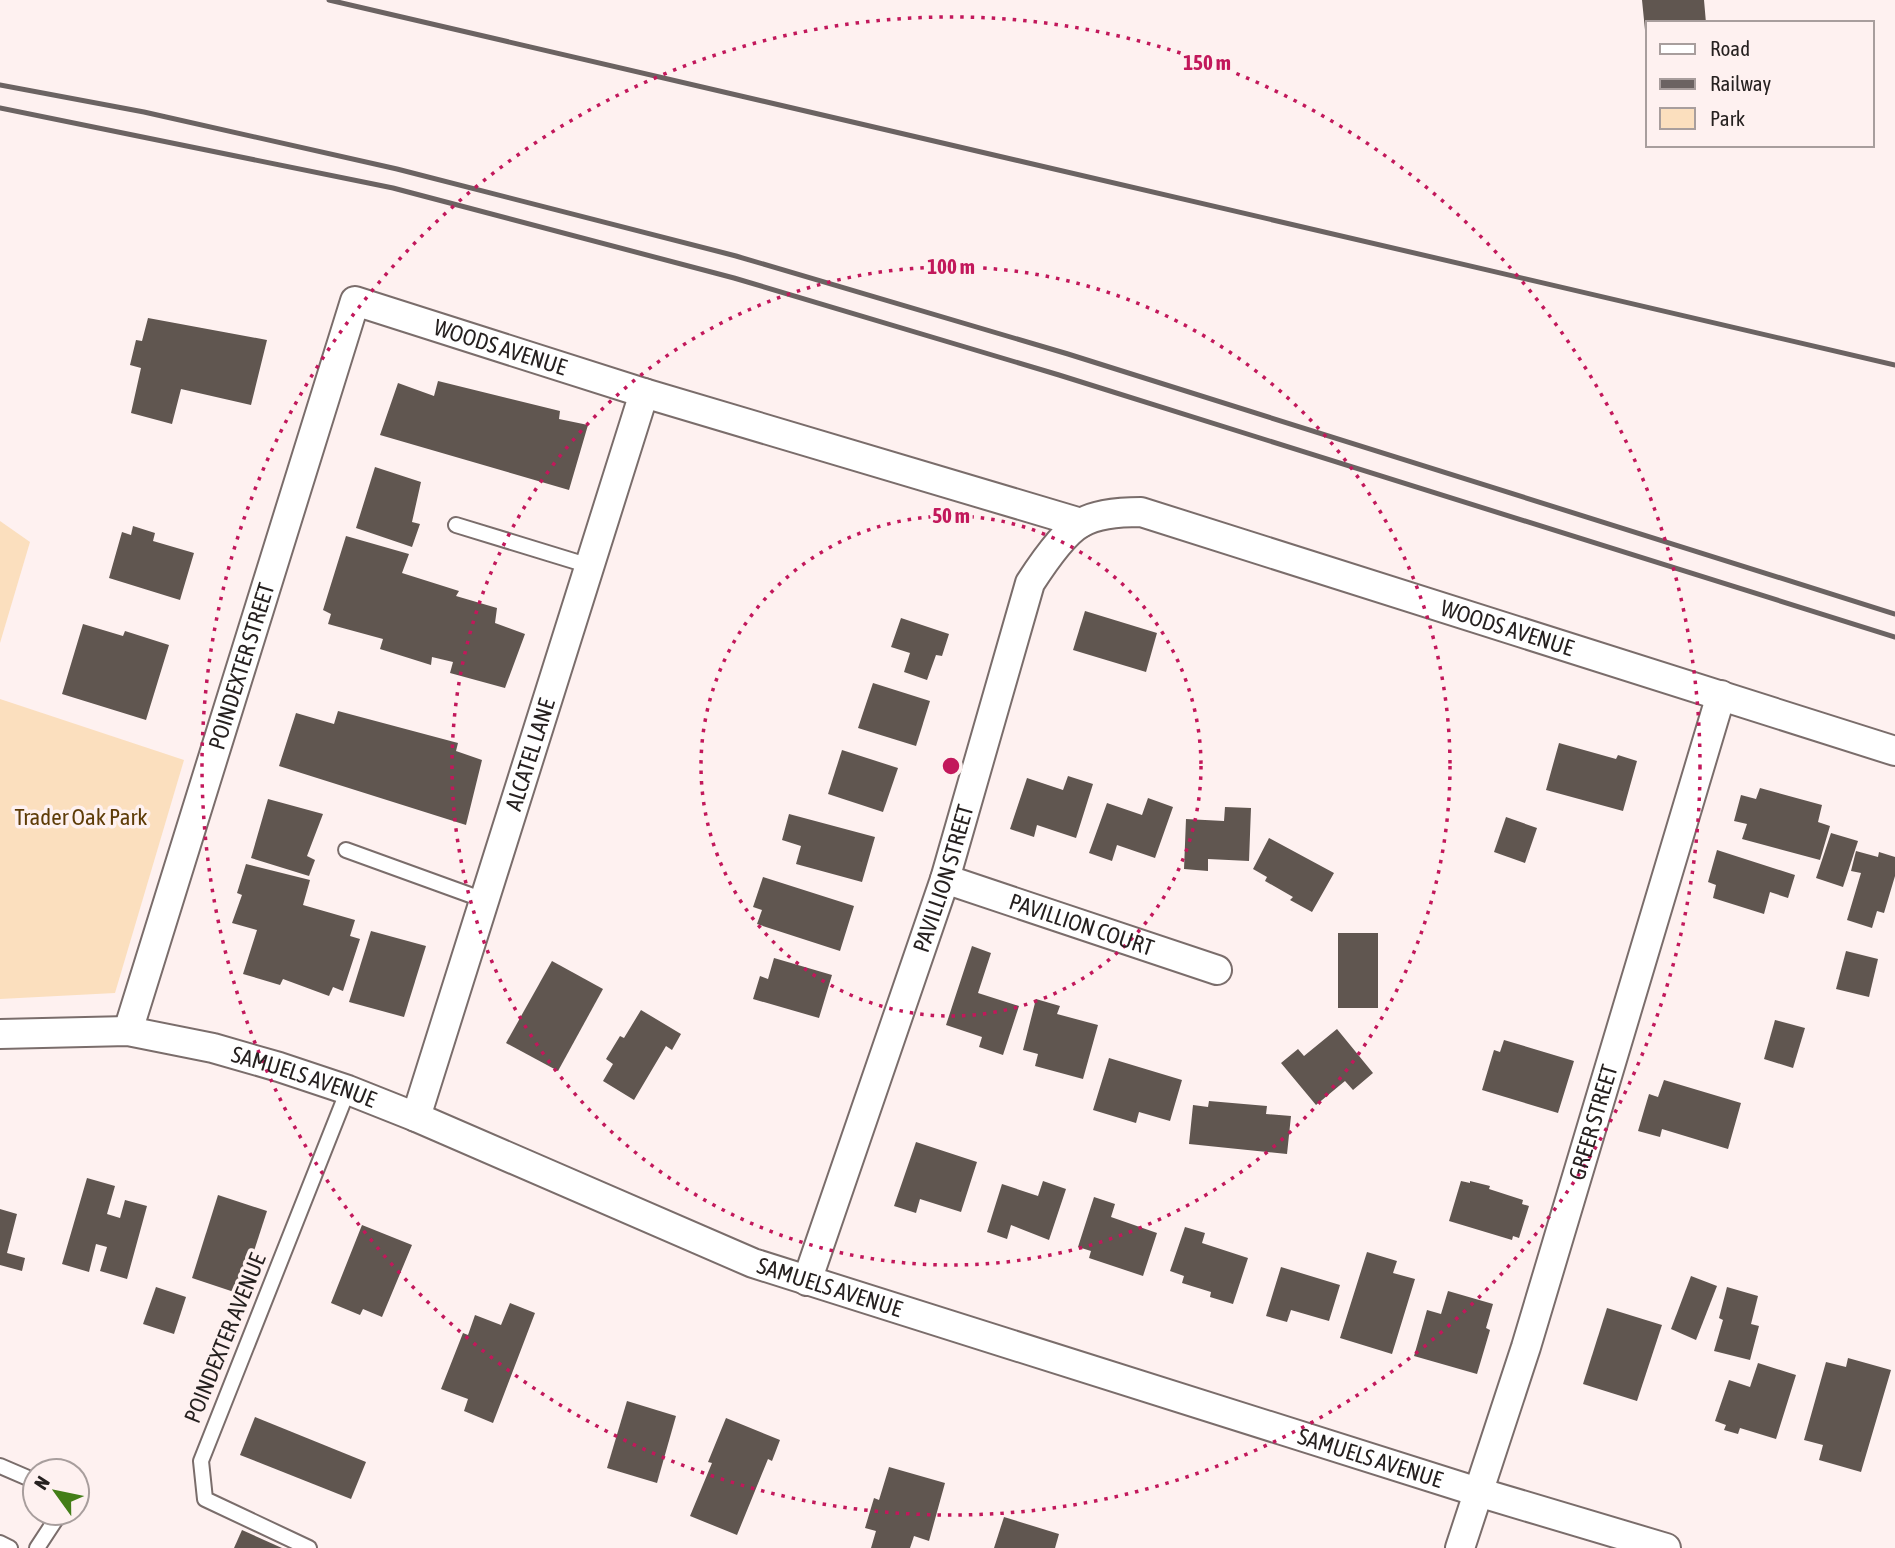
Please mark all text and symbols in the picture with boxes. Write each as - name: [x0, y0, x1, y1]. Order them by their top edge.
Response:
- legend: [1646, 21, 1874, 147]
- text: Road: [1710, 36, 1750, 60]
- text: 150 m: [1183, 50, 1231, 74]
- text: Railway: [1710, 71, 1772, 95]
- text: Park: [1710, 106, 1745, 130]
- text: 100 m: [927, 254, 975, 278]
- street label: WOODS AVENUE: [431, 314, 570, 381]
- text: 50 m: [932, 503, 970, 527]
- street label: POINDEXTER STREET: [203, 580, 280, 753]
- street label: WOODS AVENUE: [1437, 595, 1577, 661]
- street label: ALCATEL LANE: [500, 695, 560, 814]
- centre of rings: [939, 754, 963, 778]
- street label: PAVILLION STREET: [908, 802, 979, 956]
- park label: Trader Oak Park: [15, 804, 147, 830]
- street label: PAVILLION COURT: [1006, 888, 1157, 961]
- street label: SAMUELS AVENUE: [229, 1041, 380, 1113]
- street label: GREER STREET: [1564, 1062, 1623, 1183]
- street label: POINDEXTER AVENUE: [179, 1249, 271, 1427]
- street label: SAMUELS AVENUE: [754, 1252, 905, 1322]
- street label: SAMUELS AVENUE: [1295, 1423, 1446, 1493]
- north arrow: [21, 1457, 91, 1527]
- text: N: [29, 1472, 54, 1493]

